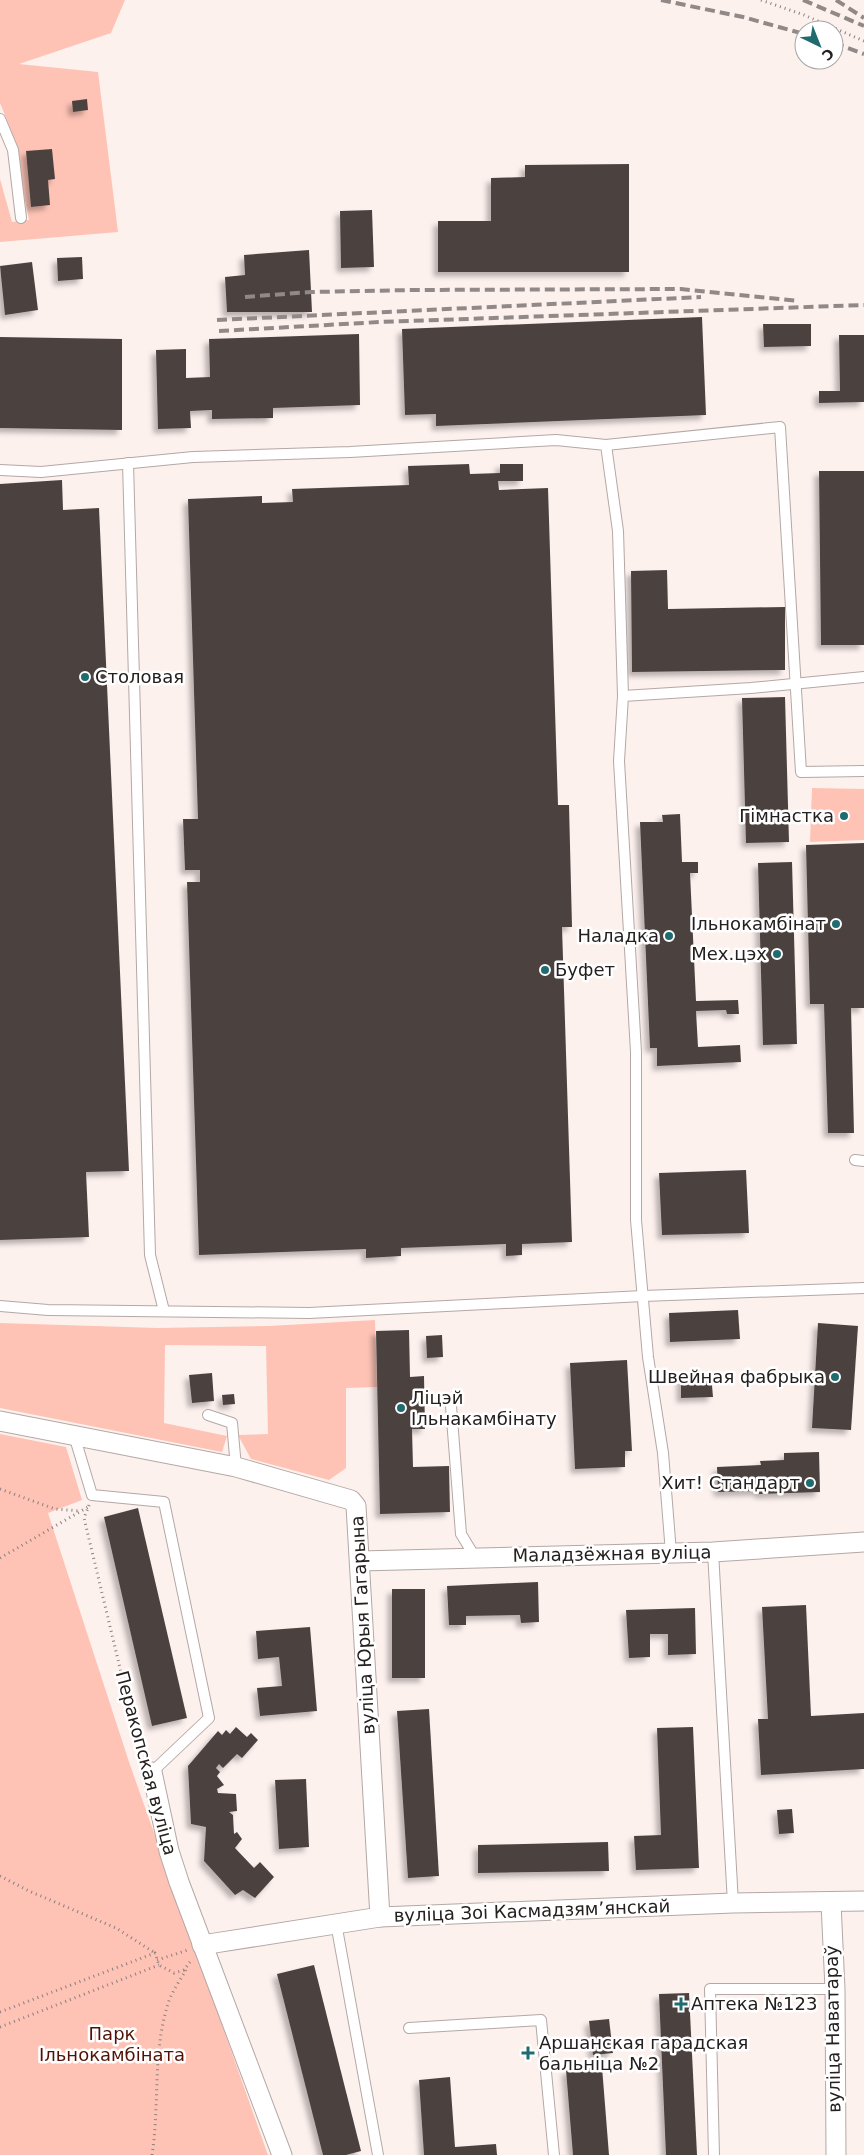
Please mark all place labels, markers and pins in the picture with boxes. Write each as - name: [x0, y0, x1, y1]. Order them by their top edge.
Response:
- place label: Столовая: [95, 666, 184, 687]
- marker: Столовая: [79, 671, 91, 683]
- place label: Гімнастка: [739, 805, 834, 826]
- marker: Гімнастка: [838, 810, 850, 822]
- place label: Ільнокамбінат: [691, 913, 826, 934]
- marker: Ільнокамбінат: [830, 918, 842, 930]
- place label: Наладка: [578, 925, 659, 946]
- marker: Наладка: [663, 930, 675, 942]
- place label: Мех.цэх: [691, 943, 767, 964]
- marker: Мех.цэх: [771, 948, 783, 960]
- place label: Буфет: [555, 959, 615, 980]
- marker: Буфет: [539, 964, 551, 976]
- place label: Швейная фабрыка: [648, 1366, 825, 1387]
- marker: Швейная фабрыка: [829, 1371, 841, 1383]
- place label: Ліцэй Ільнакамбінату: [411, 1387, 557, 1429]
- marker: Ліцэй Ільнакамбінату: [395, 1402, 407, 1414]
- place label: Хит! Стандарт: [661, 1472, 800, 1493]
- marker: Хит! Стандарт: [804, 1477, 816, 1489]
- place label: Аптека №123: [691, 1993, 817, 2014]
- marker: Аптека №123: [675, 1998, 687, 2010]
- place label: Аршанская гарадская бальніца №2: [539, 2032, 748, 2074]
- marker: Аршанская гарадская бальніца №2: [521, 2046, 535, 2060]

